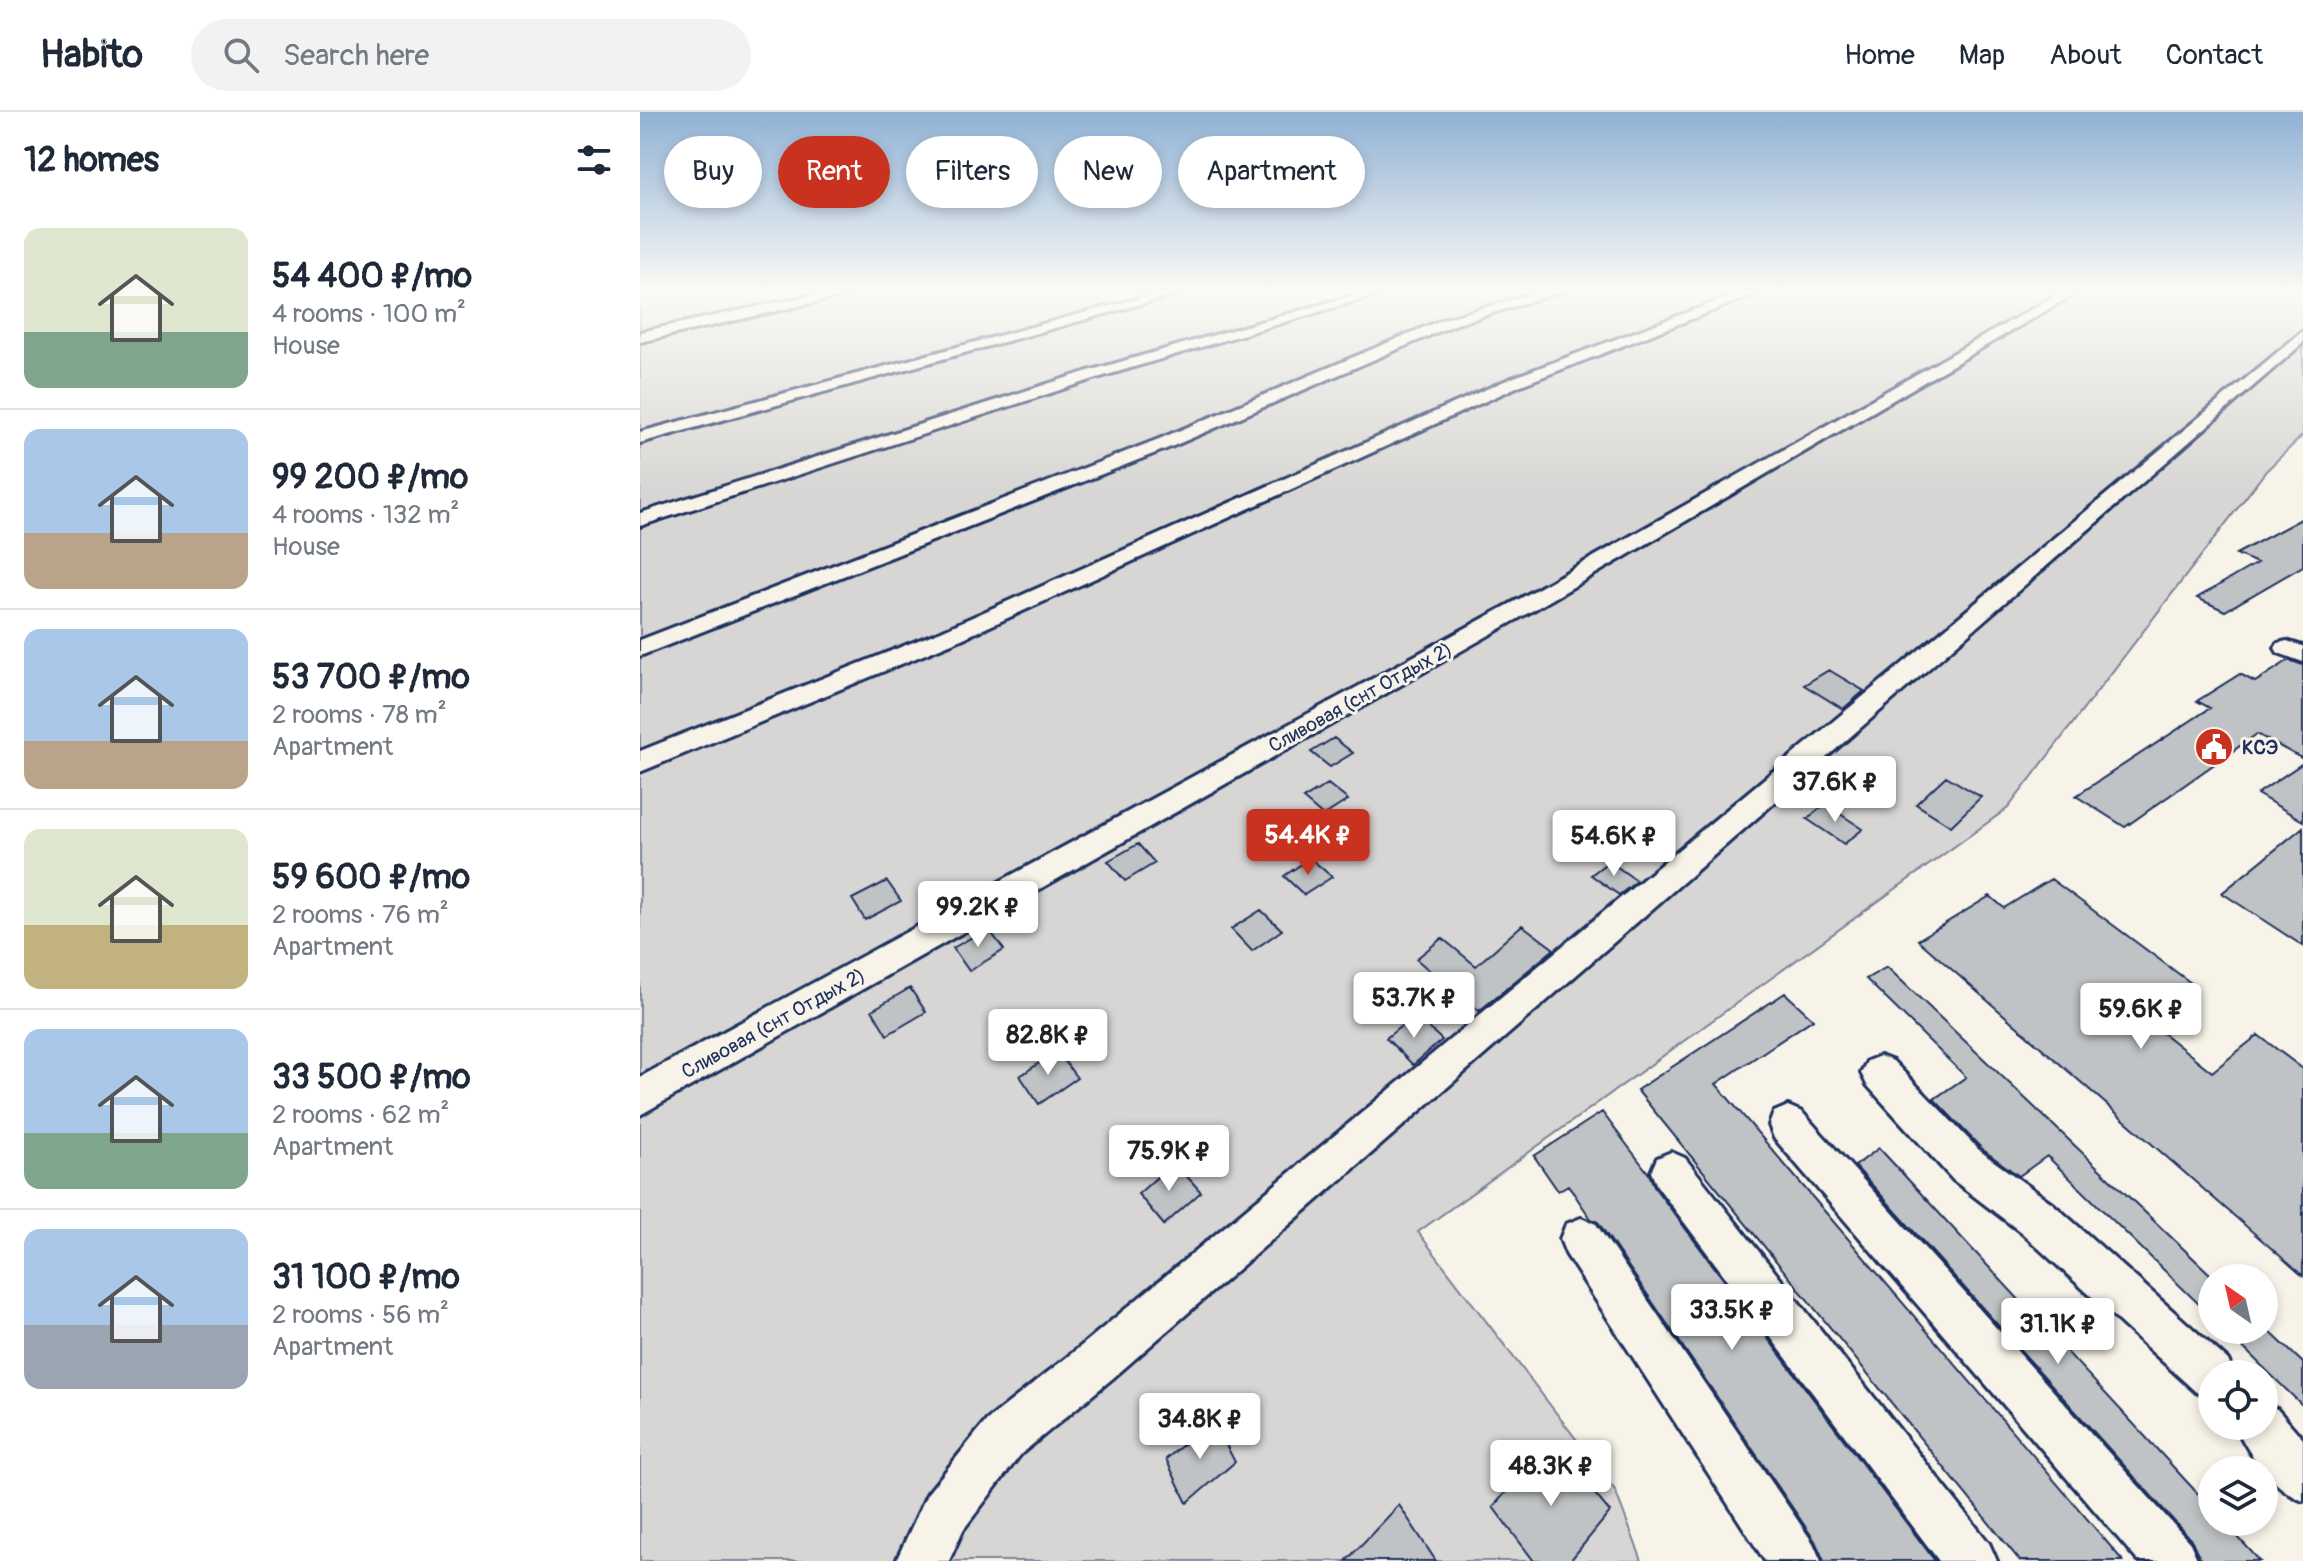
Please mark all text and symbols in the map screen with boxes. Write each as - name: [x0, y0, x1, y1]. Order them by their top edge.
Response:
- search box: [191, 19, 751, 91]
- text: Habito: [40, 31, 143, 79]
- icon: search: [219, 33, 263, 77]
- text: Search here: [283, 37, 429, 74]
- text: Home: [1844, 38, 1915, 73]
- text: Map: [1959, 38, 2005, 73]
- text: About: [2049, 38, 2122, 73]
- text: Contact: [2166, 38, 2263, 73]
- chip: Buy: [664, 136, 762, 208]
- chip: Rent: [778, 136, 890, 208]
- chip: Filters: [906, 136, 1038, 208]
- chip: New: [1054, 136, 1162, 208]
- chip: Apartment: [1178, 136, 1365, 208]
- icon: filters: [572, 138, 616, 182]
- text: 12 homes: [24, 139, 159, 182]
- text: 54 400 ₽/mo: [272, 255, 472, 298]
- icon: home: [88, 260, 184, 356]
- text: 4 rooms · 100 m²: [272, 298, 466, 330]
- text: House: [272, 330, 340, 362]
- text: 99 200 ₽/mo: [272, 456, 468, 499]
- icon: home: [88, 461, 184, 557]
- text: 4 rooms · 132 m²: [272, 499, 460, 531]
- text: House: [272, 531, 340, 563]
- street label: Сливовая (снт Отдых 2): [1264, 637, 1456, 758]
- text: 53 700 ₽/mo: [272, 656, 470, 699]
- icon: home: [88, 661, 184, 757]
- text: 2 rooms · 78 m²: [272, 699, 447, 731]
- public building icon: КСЭ: [2193, 726, 2235, 768]
- text: Apartment: [272, 731, 393, 763]
- place label: КСЭ: [2242, 735, 2278, 760]
- pin: 37.6K ₽: [1761, 756, 1909, 824]
- text: 37.6K ₽: [1792, 766, 1878, 798]
- pin: 54.4K ₽: [1234, 809, 1382, 877]
- pin: 54.6K ₽: [1540, 810, 1688, 878]
- text: 54.4K ₽: [1265, 819, 1351, 851]
- text: 54.6K ₽: [1571, 820, 1657, 852]
- text: 59 600 ₽/mo: [272, 856, 470, 899]
- icon: home: [88, 861, 184, 957]
- pin: 99.2K ₽: [904, 881, 1052, 949]
- text: 99.2K ₽: [936, 891, 1020, 923]
- text: 2 rooms · 76 m²: [272, 899, 449, 931]
- text: Apartment: [272, 931, 393, 963]
- street label: Сливовая (снт Отдых 2): [677, 963, 869, 1084]
- pin: 53.7K ₽: [1340, 972, 1488, 1040]
- text: 53.7K ₽: [1372, 982, 1456, 1014]
- pin: 59.6K ₽: [2067, 983, 2215, 1051]
- text: 59.6K ₽: [2098, 993, 2184, 1025]
- pin: 82.8K ₽: [974, 1009, 1122, 1077]
- text: 82.8K ₽: [1006, 1019, 1090, 1051]
- text: 33 500 ₽/mo: [272, 1056, 471, 1099]
- icon: home: [88, 1061, 184, 1157]
- text: 2 rooms · 62 m²: [272, 1099, 449, 1131]
- pin: 75.9K ₽: [1095, 1125, 1243, 1193]
- text: Apartment: [272, 1131, 393, 1163]
- text: 75.9K ₽: [1127, 1135, 1211, 1167]
- text: 31 100 ₽/mo: [272, 1256, 460, 1299]
- icon: home: [88, 1261, 184, 1357]
- north arrow: [2198, 1264, 2278, 1344]
- map controls: [2198, 1264, 2278, 1536]
- pin: 33.5K ₽: [1658, 1284, 1806, 1352]
- text: 33.5K ₽: [1689, 1294, 1775, 1326]
- pin: 31.1K ₽: [1984, 1298, 2132, 1366]
- text: 2 rooms · 56 m²: [272, 1299, 449, 1331]
- text: 31.1K ₽: [2019, 1308, 2097, 1340]
- text: Apartment: [272, 1331, 393, 1363]
- button: locate: [2198, 1360, 2278, 1440]
- pin: 34.8K ₽: [1126, 1393, 1274, 1461]
- text: 34.8K ₽: [1157, 1403, 1243, 1435]
- pin: 48.3K ₽: [1477, 1440, 1625, 1508]
- text: 48.3K ₽: [1508, 1450, 1594, 1482]
- button: layers: [2198, 1456, 2278, 1536]

